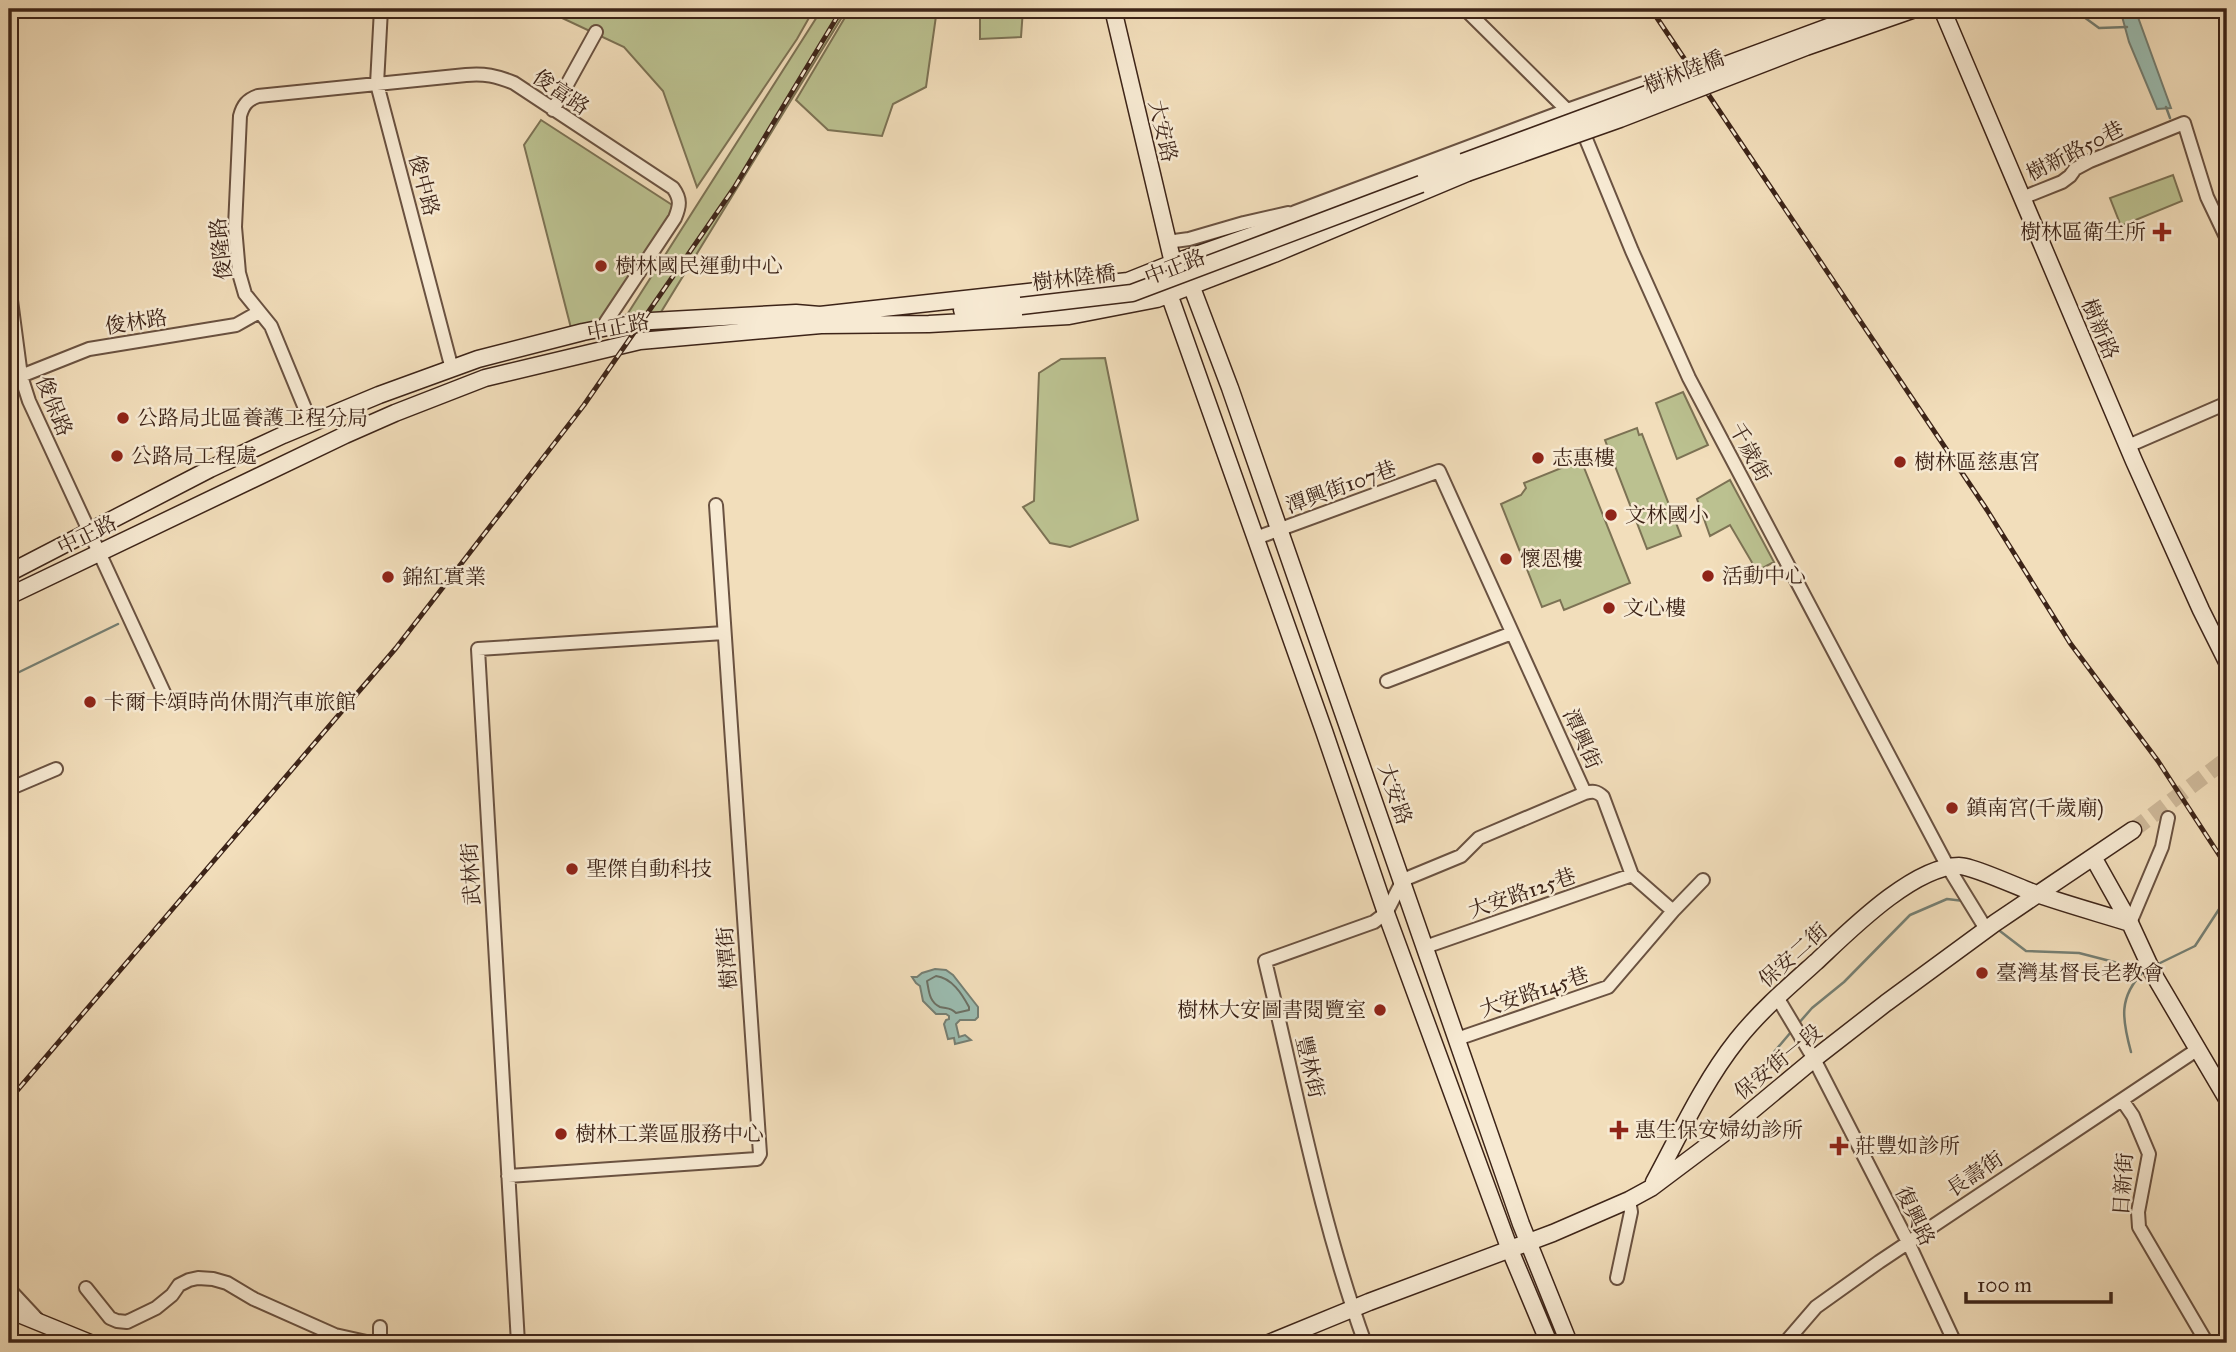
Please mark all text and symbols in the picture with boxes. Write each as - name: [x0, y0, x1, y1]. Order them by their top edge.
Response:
- street label: 樹林陸橋: [1640, 45, 1728, 99]
- street label: 俊富路: [528, 64, 594, 120]
- street label: 大安路: [1143, 97, 1183, 165]
- street label: 樹新路50巷: [2022, 115, 2128, 187]
- street label: 俊中路: [403, 151, 445, 219]
- street label: 俊隆路: [205, 216, 237, 282]
- place label: 樹林區衛生所: [2020, 219, 2146, 245]
- marker: 樹林區衛生所: [2152, 222, 2172, 242]
- street label: 中正路: [1141, 244, 1209, 290]
- place label: 樹林國民運動中心: [615, 253, 783, 279]
- marker: 樹林國民運動中心: [593, 258, 609, 274]
- street label: 樹林陸橋: [1031, 260, 1117, 296]
- street label: 樹新路: [2076, 295, 2124, 363]
- street label: 俊林路: [103, 304, 169, 340]
- street label: 中正路: [585, 308, 651, 346]
- street label: 俊保路: [30, 372, 78, 440]
- place label: 公路局北區養護工程分局: [137, 405, 368, 431]
- marker: 公路局北區養護工程分局: [115, 410, 131, 426]
- street label: 千歲街: [1724, 418, 1776, 486]
- place label: 公路局工程處: [131, 443, 257, 469]
- place label: 志惠樓: [1552, 445, 1615, 471]
- marker: 公路局工程處: [109, 448, 125, 464]
- place label: 樹林區慈惠宮: [1914, 449, 2040, 475]
- marker: 志惠樓: [1530, 450, 1546, 466]
- marker: 樹林區慈惠宮: [1892, 454, 1908, 470]
- street label: 潭興街107巷: [1282, 455, 1400, 519]
- place label: 文林國小: [1625, 502, 1709, 528]
- marker: 文林國小: [1603, 507, 1619, 523]
- street label: 中正路: [53, 510, 121, 560]
- place label: 懷恩樓: [1520, 546, 1583, 572]
- marker: 懷恩樓: [1498, 551, 1514, 567]
- place label: 活動中心: [1722, 563, 1806, 589]
- place label: 錦紅實業: [402, 564, 486, 590]
- marker: 活動中心: [1700, 568, 1716, 584]
- marker: 錦紅實業: [380, 569, 396, 585]
- place label: 文心樓: [1623, 595, 1686, 621]
- marker: 文心樓: [1601, 600, 1617, 616]
- place label: 卡爾卡頌時尚休閒汽車旅館: [104, 689, 356, 715]
- marker: 卡爾卡頌時尚休閒汽車旅館: [82, 694, 98, 710]
- street label: 潭興街: [1557, 705, 1607, 773]
- street label: 大安路: [1372, 760, 1418, 828]
- place label: 鎮南宮(千歲廟): [1966, 795, 2104, 821]
- marker: 鎮南宮(千歲廟): [1944, 800, 1960, 816]
- street label: 武林街: [456, 842, 486, 906]
- place label: 聖傑自動科技: [586, 856, 712, 882]
- marker: 聖傑自動科技: [564, 861, 580, 877]
- street label: 大安路125巷: [1465, 862, 1579, 924]
- street label: 保安二街: [1753, 917, 1833, 993]
- street label: 樹潭街: [712, 926, 742, 990]
- place label: 臺灣基督長老教會: [1996, 960, 2164, 986]
- street label: 大安路145巷: [1476, 961, 1592, 1023]
- marker: 臺灣基督長老教會: [1974, 965, 1990, 981]
- place label: 樹林大安圖書閱覽室: [1177, 997, 1366, 1023]
- marker: 樹林大安圖書閱覽室: [1372, 1002, 1388, 1018]
- street label: 保安街一段: [1729, 1019, 1827, 1105]
- street label: 豐林街: [1290, 1033, 1330, 1101]
- place label: 惠生保安婦幼診所: [1635, 1117, 1803, 1143]
- marker: 惠生保安婦幼診所: [1609, 1120, 1629, 1140]
- place label: 樹林工業區服務中心: [575, 1121, 764, 1147]
- marker: 樹林工業區服務中心: [553, 1126, 569, 1142]
- place label: 莊豐如診所: [1855, 1133, 1960, 1159]
- marker: 莊豐如診所: [1829, 1136, 1849, 1156]
- street label: 長壽街: [1942, 1146, 2008, 1202]
- street label: 日新街: [2108, 1152, 2138, 1216]
- street label: 復興路: [1890, 1182, 1940, 1250]
- scale bar: [1966, 1261, 2112, 1305]
- text: 100 m: [1977, 1272, 2032, 1298]

